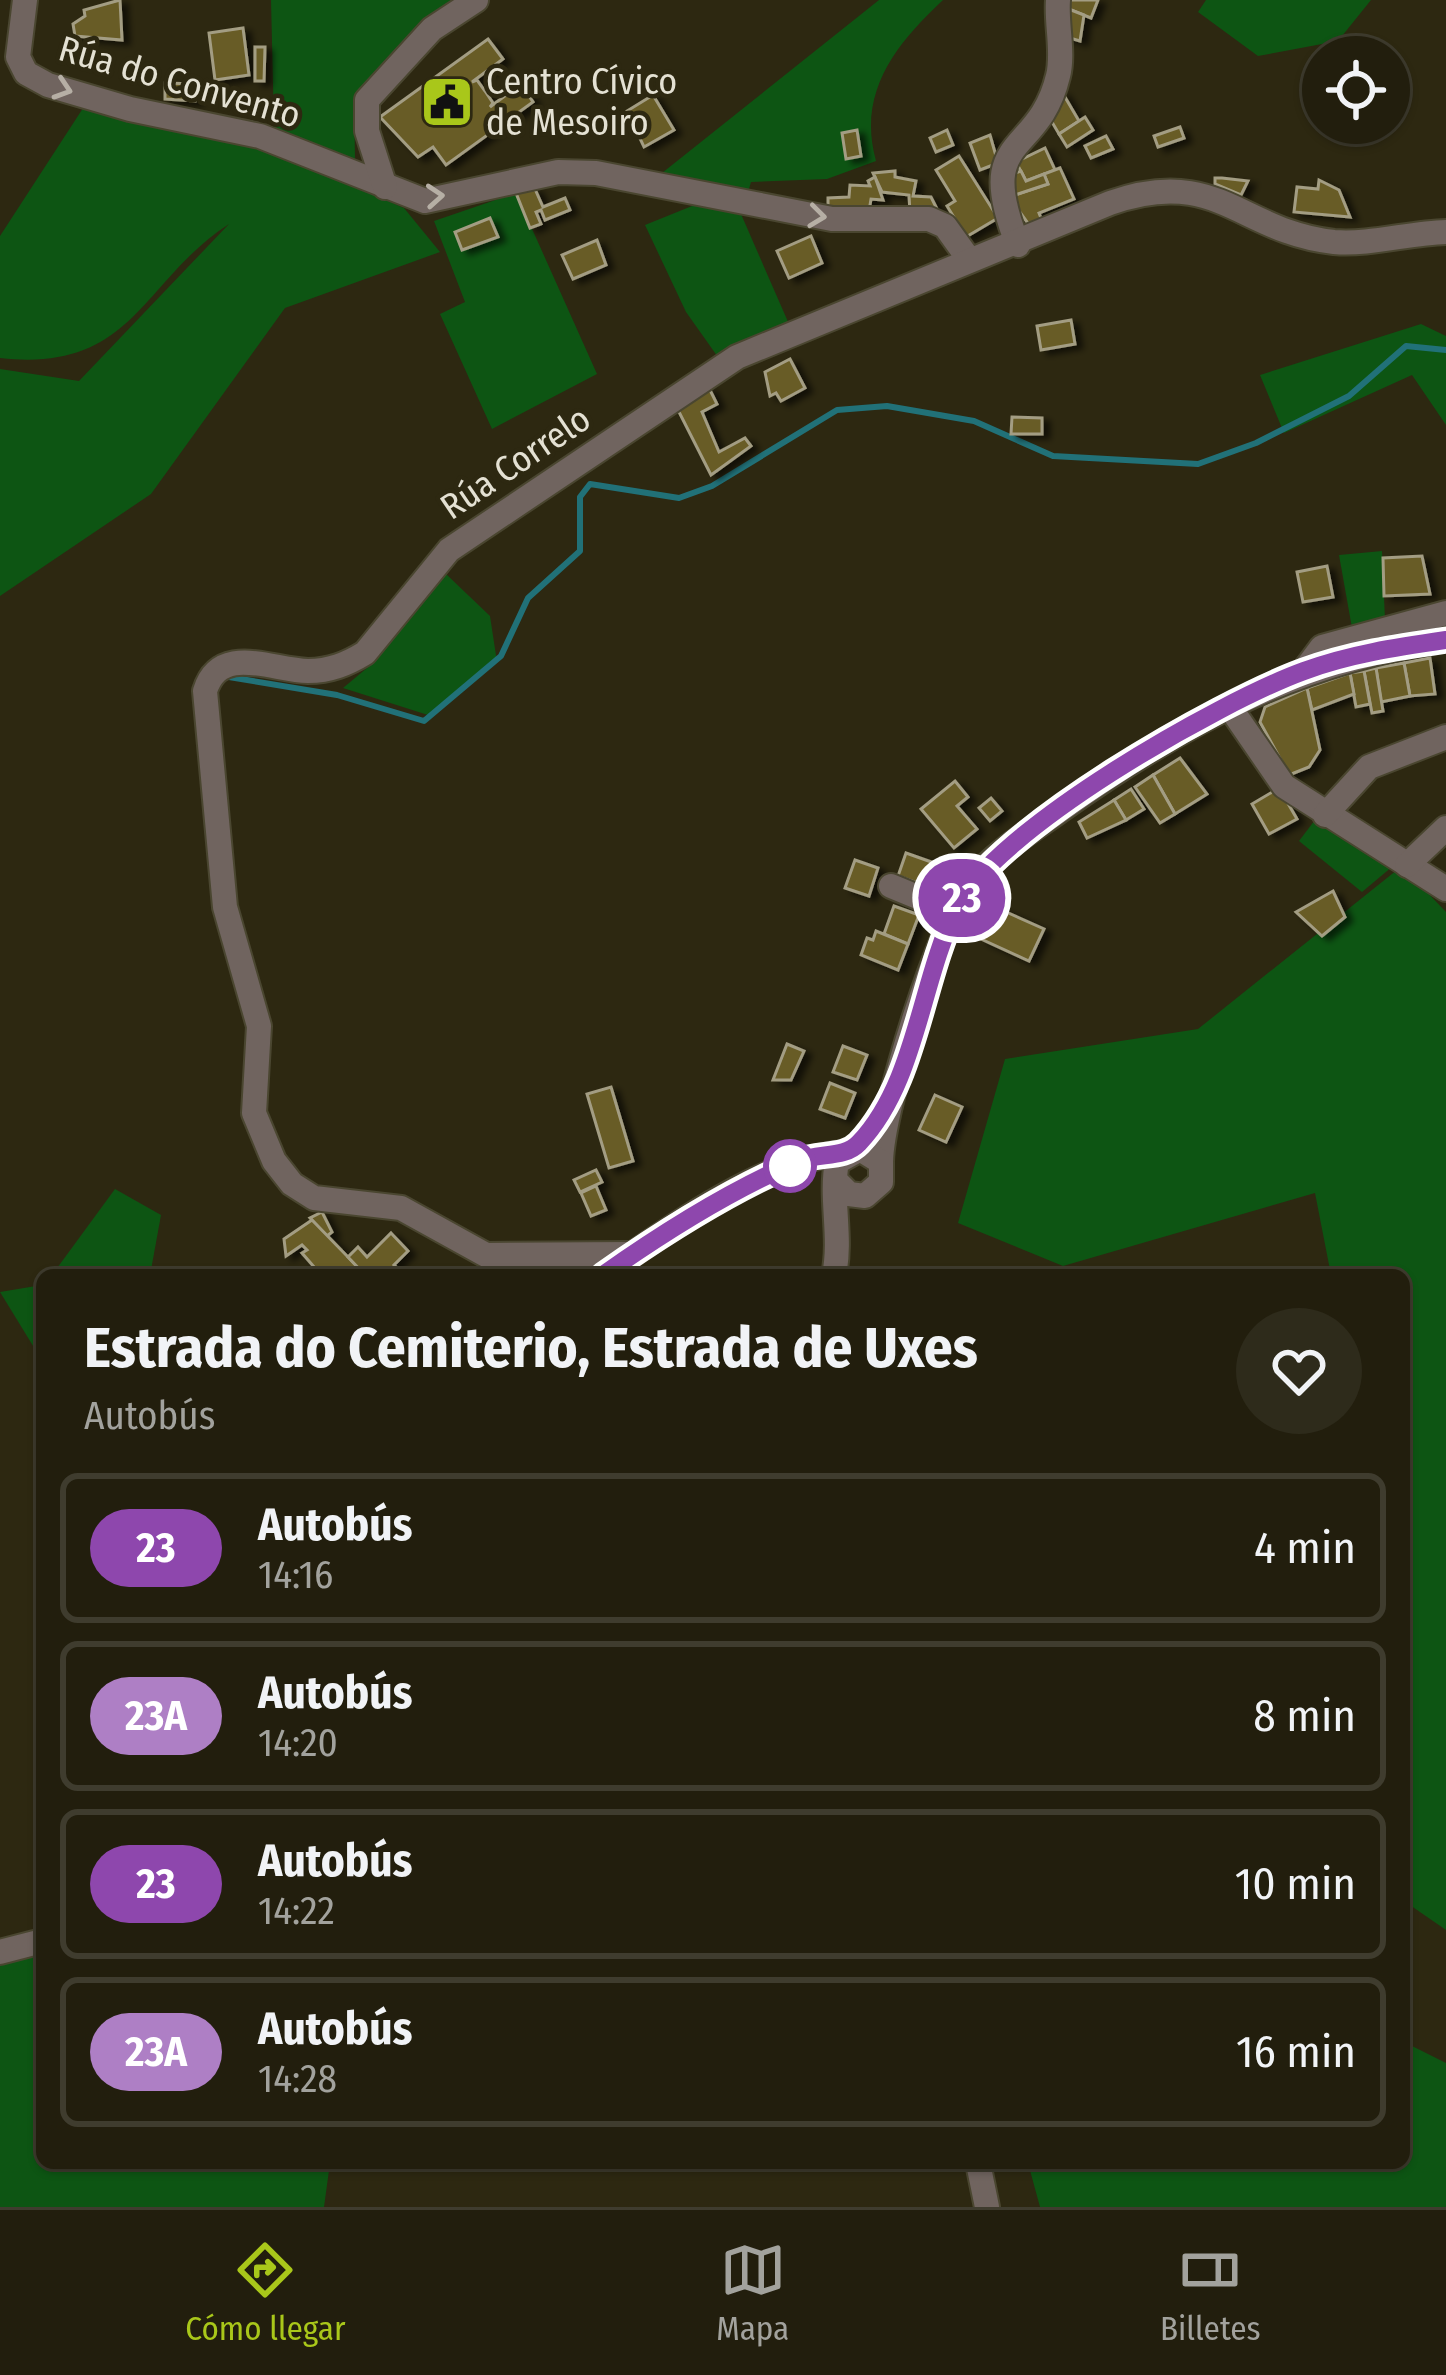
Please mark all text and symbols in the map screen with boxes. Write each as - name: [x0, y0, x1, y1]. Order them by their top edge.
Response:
- street label: Rúa do Convento: [54, 26, 306, 137]
- map controls: [1302, 36, 1410, 144]
- button: locate: [1302, 36, 1410, 144]
- place label: Centro Cívico de Mesoiro: [486, 60, 677, 145]
- one-way arrow: [52, 74, 73, 99]
- public building icon: Centro Cívico de Mesoiro: [419, 74, 475, 130]
- one-way arrow: [425, 183, 444, 209]
- one-way arrow: [808, 203, 827, 229]
- street label: Rúa Correlo: [432, 397, 599, 529]
- line badge: 23: [908, 859, 1016, 937]
- text: 23: [942, 873, 982, 923]
- unlabelled marker: [765, 1141, 815, 1191]
- button: heart: [1236, 1308, 1362, 1434]
- text: Estrada do Cemiterio, Estrada de Uxes: [84, 1314, 978, 1382]
- text: Autobús: [84, 1393, 215, 1439]
- text: Autobús: [258, 1498, 412, 1552]
- text: 4 min: [1254, 1521, 1356, 1575]
- text: 23: [136, 1523, 176, 1573]
- text: 14:16: [258, 1552, 333, 1598]
- text: Autobús: [258, 1666, 412, 1720]
- text: 8 min: [1253, 1689, 1356, 1743]
- text: 23A: [125, 1691, 187, 1741]
- text: 14:20: [258, 1720, 338, 1766]
- text: Autobús: [258, 1834, 412, 1888]
- text: 10 min: [1235, 1857, 1356, 1911]
- text: 23: [136, 1859, 176, 1909]
- text: 14:22: [258, 1888, 335, 1934]
- text: Autobús: [258, 2002, 412, 2056]
- text: 16 min: [1236, 2025, 1356, 2079]
- text: 23A: [125, 2027, 187, 2077]
- text: 14:28: [258, 2056, 337, 2102]
- tab: Cómo llegar: [185, 2237, 345, 2349]
- tab: Mapa: [716, 2237, 789, 2349]
- tab: Billetes: [1160, 2237, 1261, 2349]

